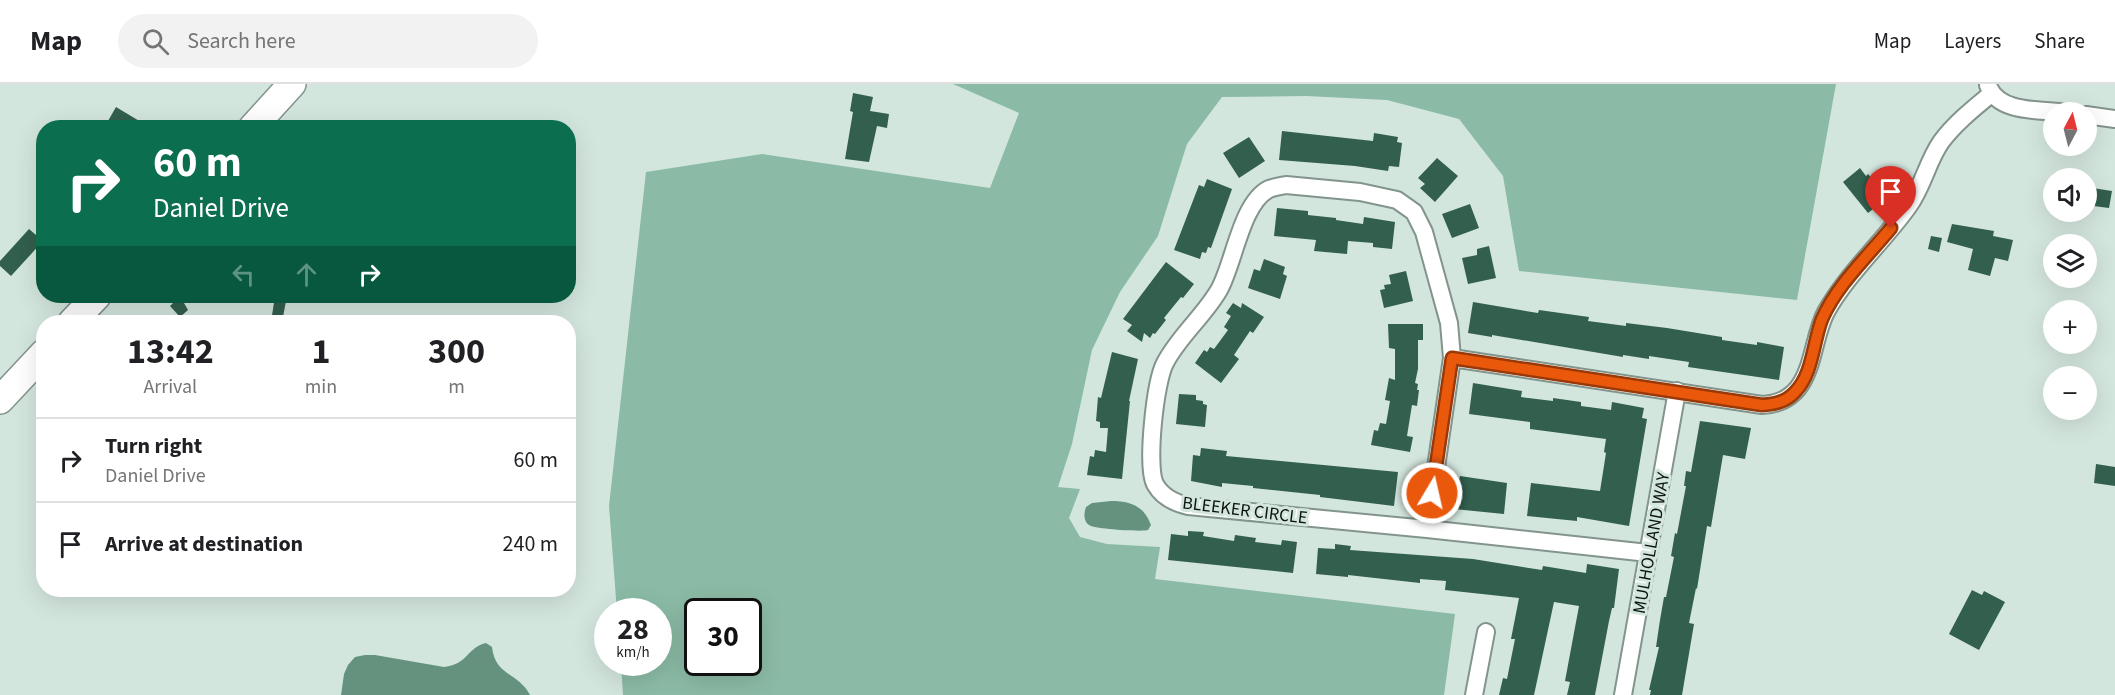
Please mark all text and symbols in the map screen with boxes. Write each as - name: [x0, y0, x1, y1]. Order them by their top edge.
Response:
- search box: [118, 14, 538, 68]
- text: Map: [30, 21, 82, 61]
- icon: search: [139, 25, 172, 58]
- text: Search here: [187, 25, 296, 57]
- text: Map: [1874, 26, 1911, 56]
- text: Layers: [1944, 26, 2001, 56]
- text: Share: [2034, 26, 2085, 56]
- north arrow: [2043, 102, 2097, 156]
- map controls: [2043, 102, 2097, 420]
- text: 60 m: [153, 133, 242, 193]
- icon: right: [54, 144, 132, 222]
- pin: [1865, 166, 1916, 228]
- button: sound: [2043, 168, 2097, 222]
- icon: arrive: [1874, 175, 1907, 208]
- text: Daniel Drive: [153, 189, 289, 228]
- button: layers: [2043, 234, 2097, 288]
- icon: left: [227, 258, 260, 291]
- icon: ahead: [290, 258, 323, 291]
- icon: right: [353, 258, 386, 291]
- button: +: [2043, 300, 2097, 354]
- text: 13:42: [127, 326, 214, 377]
- text: 1: [311, 326, 330, 377]
- text: 300: [428, 326, 485, 377]
- button: −: [2043, 366, 2097, 420]
- text: Arrival: [143, 373, 197, 401]
- text: min: [305, 373, 337, 401]
- text: m: [448, 373, 465, 401]
- text: Turn right: [105, 430, 202, 462]
- icon: right: [54, 444, 87, 477]
- text: 60 m: [513, 444, 558, 476]
- position arrow: [1400, 461, 1464, 525]
- text: Daniel Drive: [105, 462, 206, 490]
- street label: MULHOLLAND WAY: [1627, 470, 1676, 616]
- street label: BLEEKER CIRCLE: [1181, 490, 1309, 531]
- icon: arrive: [54, 528, 87, 561]
- text: Arrive at destination: [105, 528, 303, 560]
- text: 240 m: [503, 528, 558, 560]
- speed limit sign: 30: [684, 598, 762, 676]
- text: 28: [617, 608, 649, 651]
- text: km/h: [616, 642, 650, 663]

